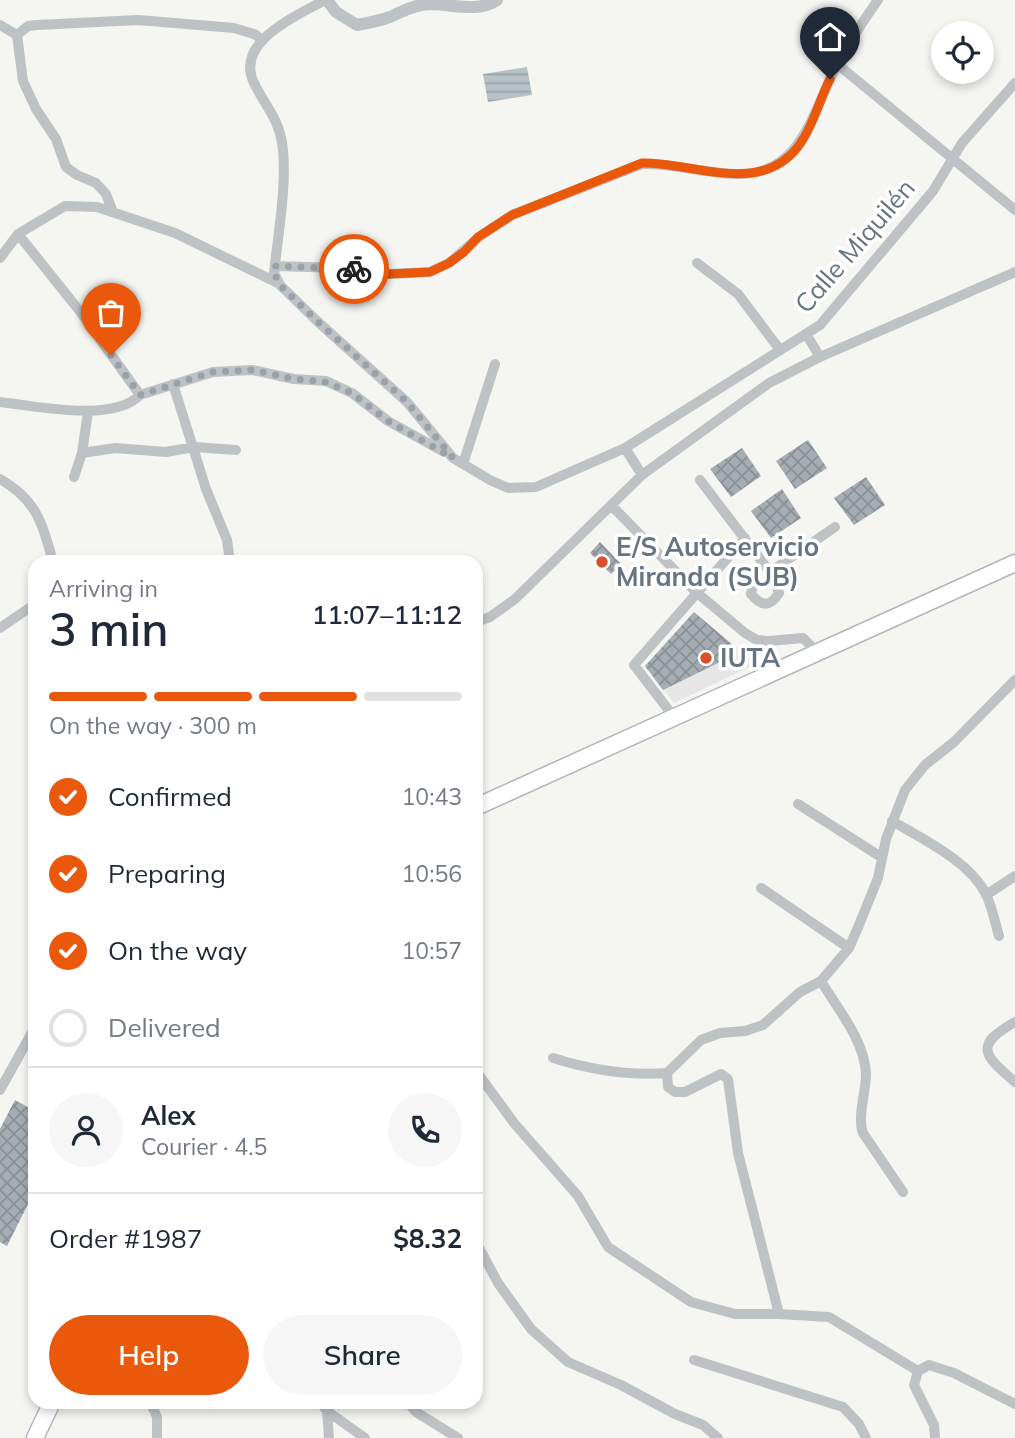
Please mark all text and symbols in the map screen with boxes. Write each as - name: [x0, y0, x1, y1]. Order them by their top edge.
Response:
- pin: [800, 7, 860, 79]
- icon: home: [811, 18, 849, 56]
- map controls: [931, 21, 994, 84]
- button: locate: [931, 21, 994, 84]
- street label: Calle Miquilén: [787, 172, 922, 320]
- courier: [319, 234, 389, 304]
- icon: bike: [335, 250, 373, 288]
- pin: [81, 283, 141, 355]
- icon: bag: [92, 294, 130, 332]
- place label: E/S Autoservicio Miranda (SUB): [616, 530, 819, 593]
- marker: E/S Autoservicio Miranda (SUB): [594, 554, 610, 570]
- text: Arriving in: [49, 574, 158, 603]
- text: 11:07–11:12: [312, 598, 462, 631]
- text: 3 min: [49, 600, 168, 658]
- place label: IUTA: [720, 641, 781, 674]
- marker: IUTA: [698, 650, 714, 666]
- text: On the way · 300 m: [49, 711, 257, 740]
- icon: check: [49, 778, 87, 816]
- text: Confirmed: [108, 780, 232, 813]
- text: 10:43: [402, 782, 462, 811]
- icon: check: [49, 855, 87, 893]
- text: Preparing: [108, 857, 226, 890]
- text: 10:56: [402, 859, 462, 888]
- icon: check: [49, 932, 87, 970]
- text: On the way: [108, 934, 247, 967]
- text: 10:57: [402, 936, 462, 965]
- text: Delivered: [108, 1011, 221, 1044]
- button: person: [49, 1093, 123, 1167]
- button: phone: [388, 1093, 462, 1167]
- text: Alex: [141, 1099, 196, 1132]
- text: Courier · 4.5: [141, 1132, 267, 1161]
- text: Order #1987: [49, 1222, 202, 1255]
- text: $8.32: [393, 1222, 462, 1255]
- button: Help: [49, 1315, 249, 1395]
- button: Share: [263, 1315, 462, 1395]

